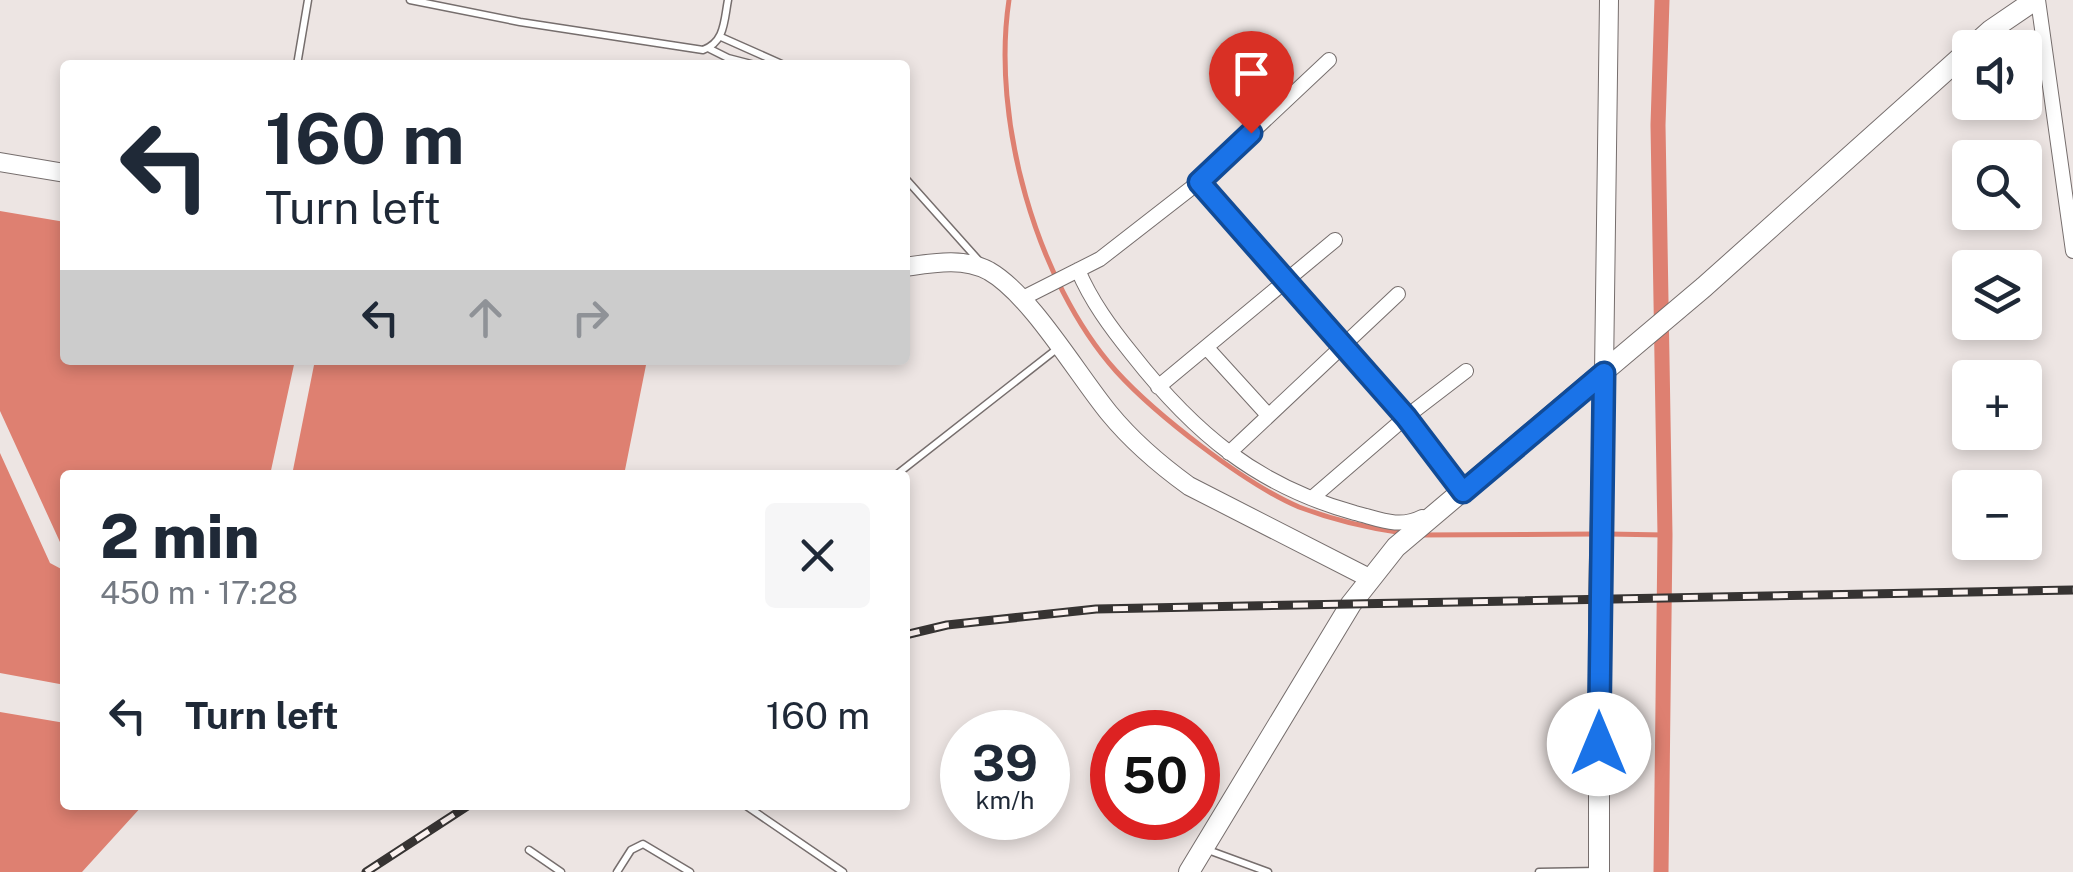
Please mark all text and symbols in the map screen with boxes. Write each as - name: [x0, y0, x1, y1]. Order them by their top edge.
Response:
- map controls: [1952, 30, 2042, 560]
- button: sound: [1952, 30, 2042, 120]
- pin: [1209, 31, 1294, 134]
- icon: arrive: [1224, 46, 1279, 101]
- text: 160 m: [265, 97, 465, 180]
- icon: left: [100, 100, 230, 230]
- button: search: [1952, 140, 2042, 230]
- text: Turn left: [265, 181, 441, 234]
- button: layers: [1952, 250, 2042, 340]
- icon: left: [353, 290, 408, 345]
- icon: ahead: [458, 290, 513, 345]
- icon: right: [563, 290, 618, 345]
- button: +: [1952, 360, 2042, 450]
- button: −: [1952, 470, 2042, 560]
- text: 2 min: [100, 501, 259, 572]
- button: close: [765, 503, 870, 608]
- text: 450 m · 17:28: [100, 574, 298, 611]
- icon: left: [100, 688, 155, 743]
- position arrow: [1547, 692, 1651, 796]
- text: Turn left: [185, 693, 339, 738]
- text: 160 m: [766, 693, 870, 738]
- speed limit sign: 50: [1090, 710, 1220, 840]
- text: 39: [972, 733, 1038, 792]
- text: km/h: [976, 785, 1034, 815]

